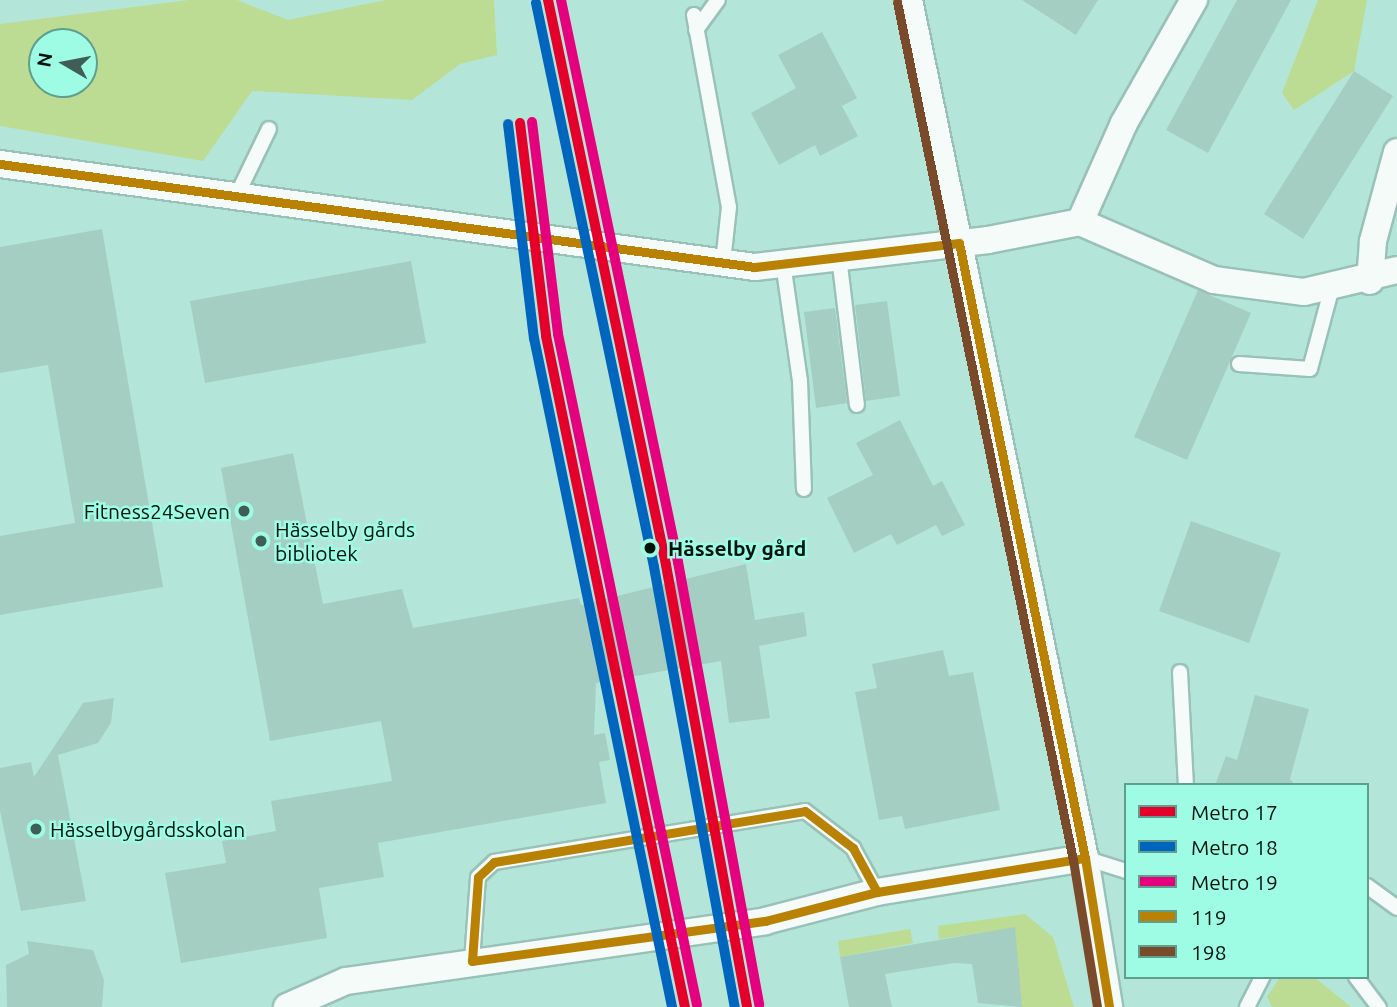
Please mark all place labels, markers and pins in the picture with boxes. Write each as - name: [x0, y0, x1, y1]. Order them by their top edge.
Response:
- place label: Fitness24Seven: [84, 498, 230, 524]
- marker: Fitness24Seven: [236, 503, 252, 519]
- place label: Hässelby gårds bibliotek: [275, 516, 415, 566]
- marker: Hässelby gårds bibliotek: [253, 533, 269, 549]
- place label: Hässelby gård: [668, 535, 806, 561]
- marker: Hässelby gård: [639, 537, 661, 559]
- place label: Hässelbygårdsskolan: [50, 816, 245, 842]
- marker: Hässelbygårdsskolan: [28, 821, 44, 837]

